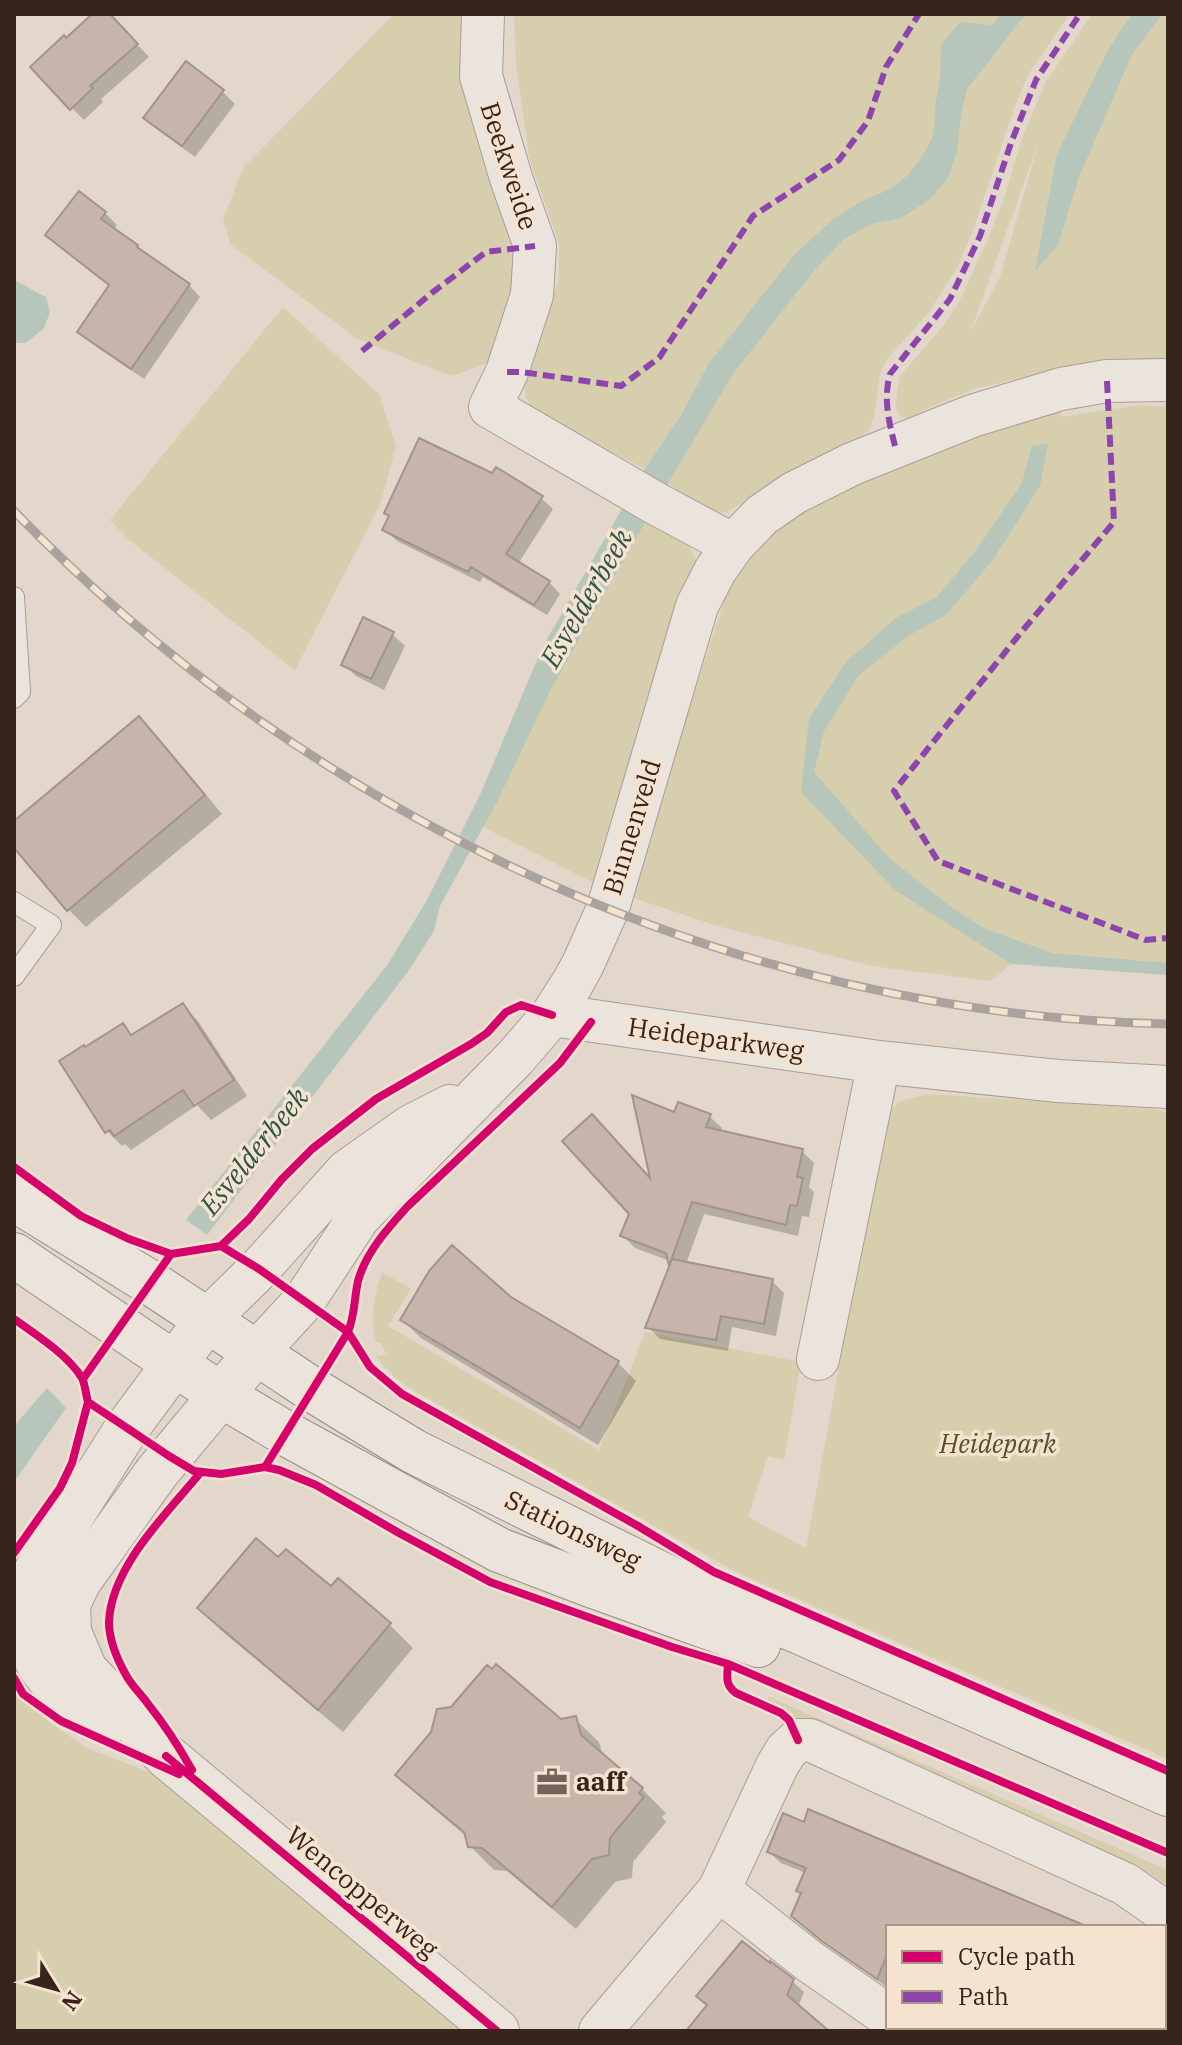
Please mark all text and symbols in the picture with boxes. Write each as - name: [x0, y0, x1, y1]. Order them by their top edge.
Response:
- street label: Beekweide: [473, 97, 547, 234]
- water label: Esvelderbeek: [531, 522, 640, 675]
- street label: Binnenveld: [594, 755, 668, 899]
- street label: Heideparkweg: [626, 1009, 806, 1067]
- water label: Esvelderbeek: [190, 1079, 317, 1223]
- park label: Heidepark: [938, 1426, 1057, 1460]
- street label: Stationsweg: [500, 1481, 647, 1577]
- place label: aaff: [576, 1764, 628, 1798]
- office icon: aaff: [535, 1765, 569, 1799]
- street label: Wencopperweg: [279, 1818, 446, 1965]
- legend: [886, 1925, 1166, 2029]
- text: Cycle path: [958, 1940, 1075, 1972]
- north arrow: [16, 1949, 96, 2029]
- text: Path: [958, 1980, 1009, 2012]
- text: N: [56, 1986, 89, 2017]

